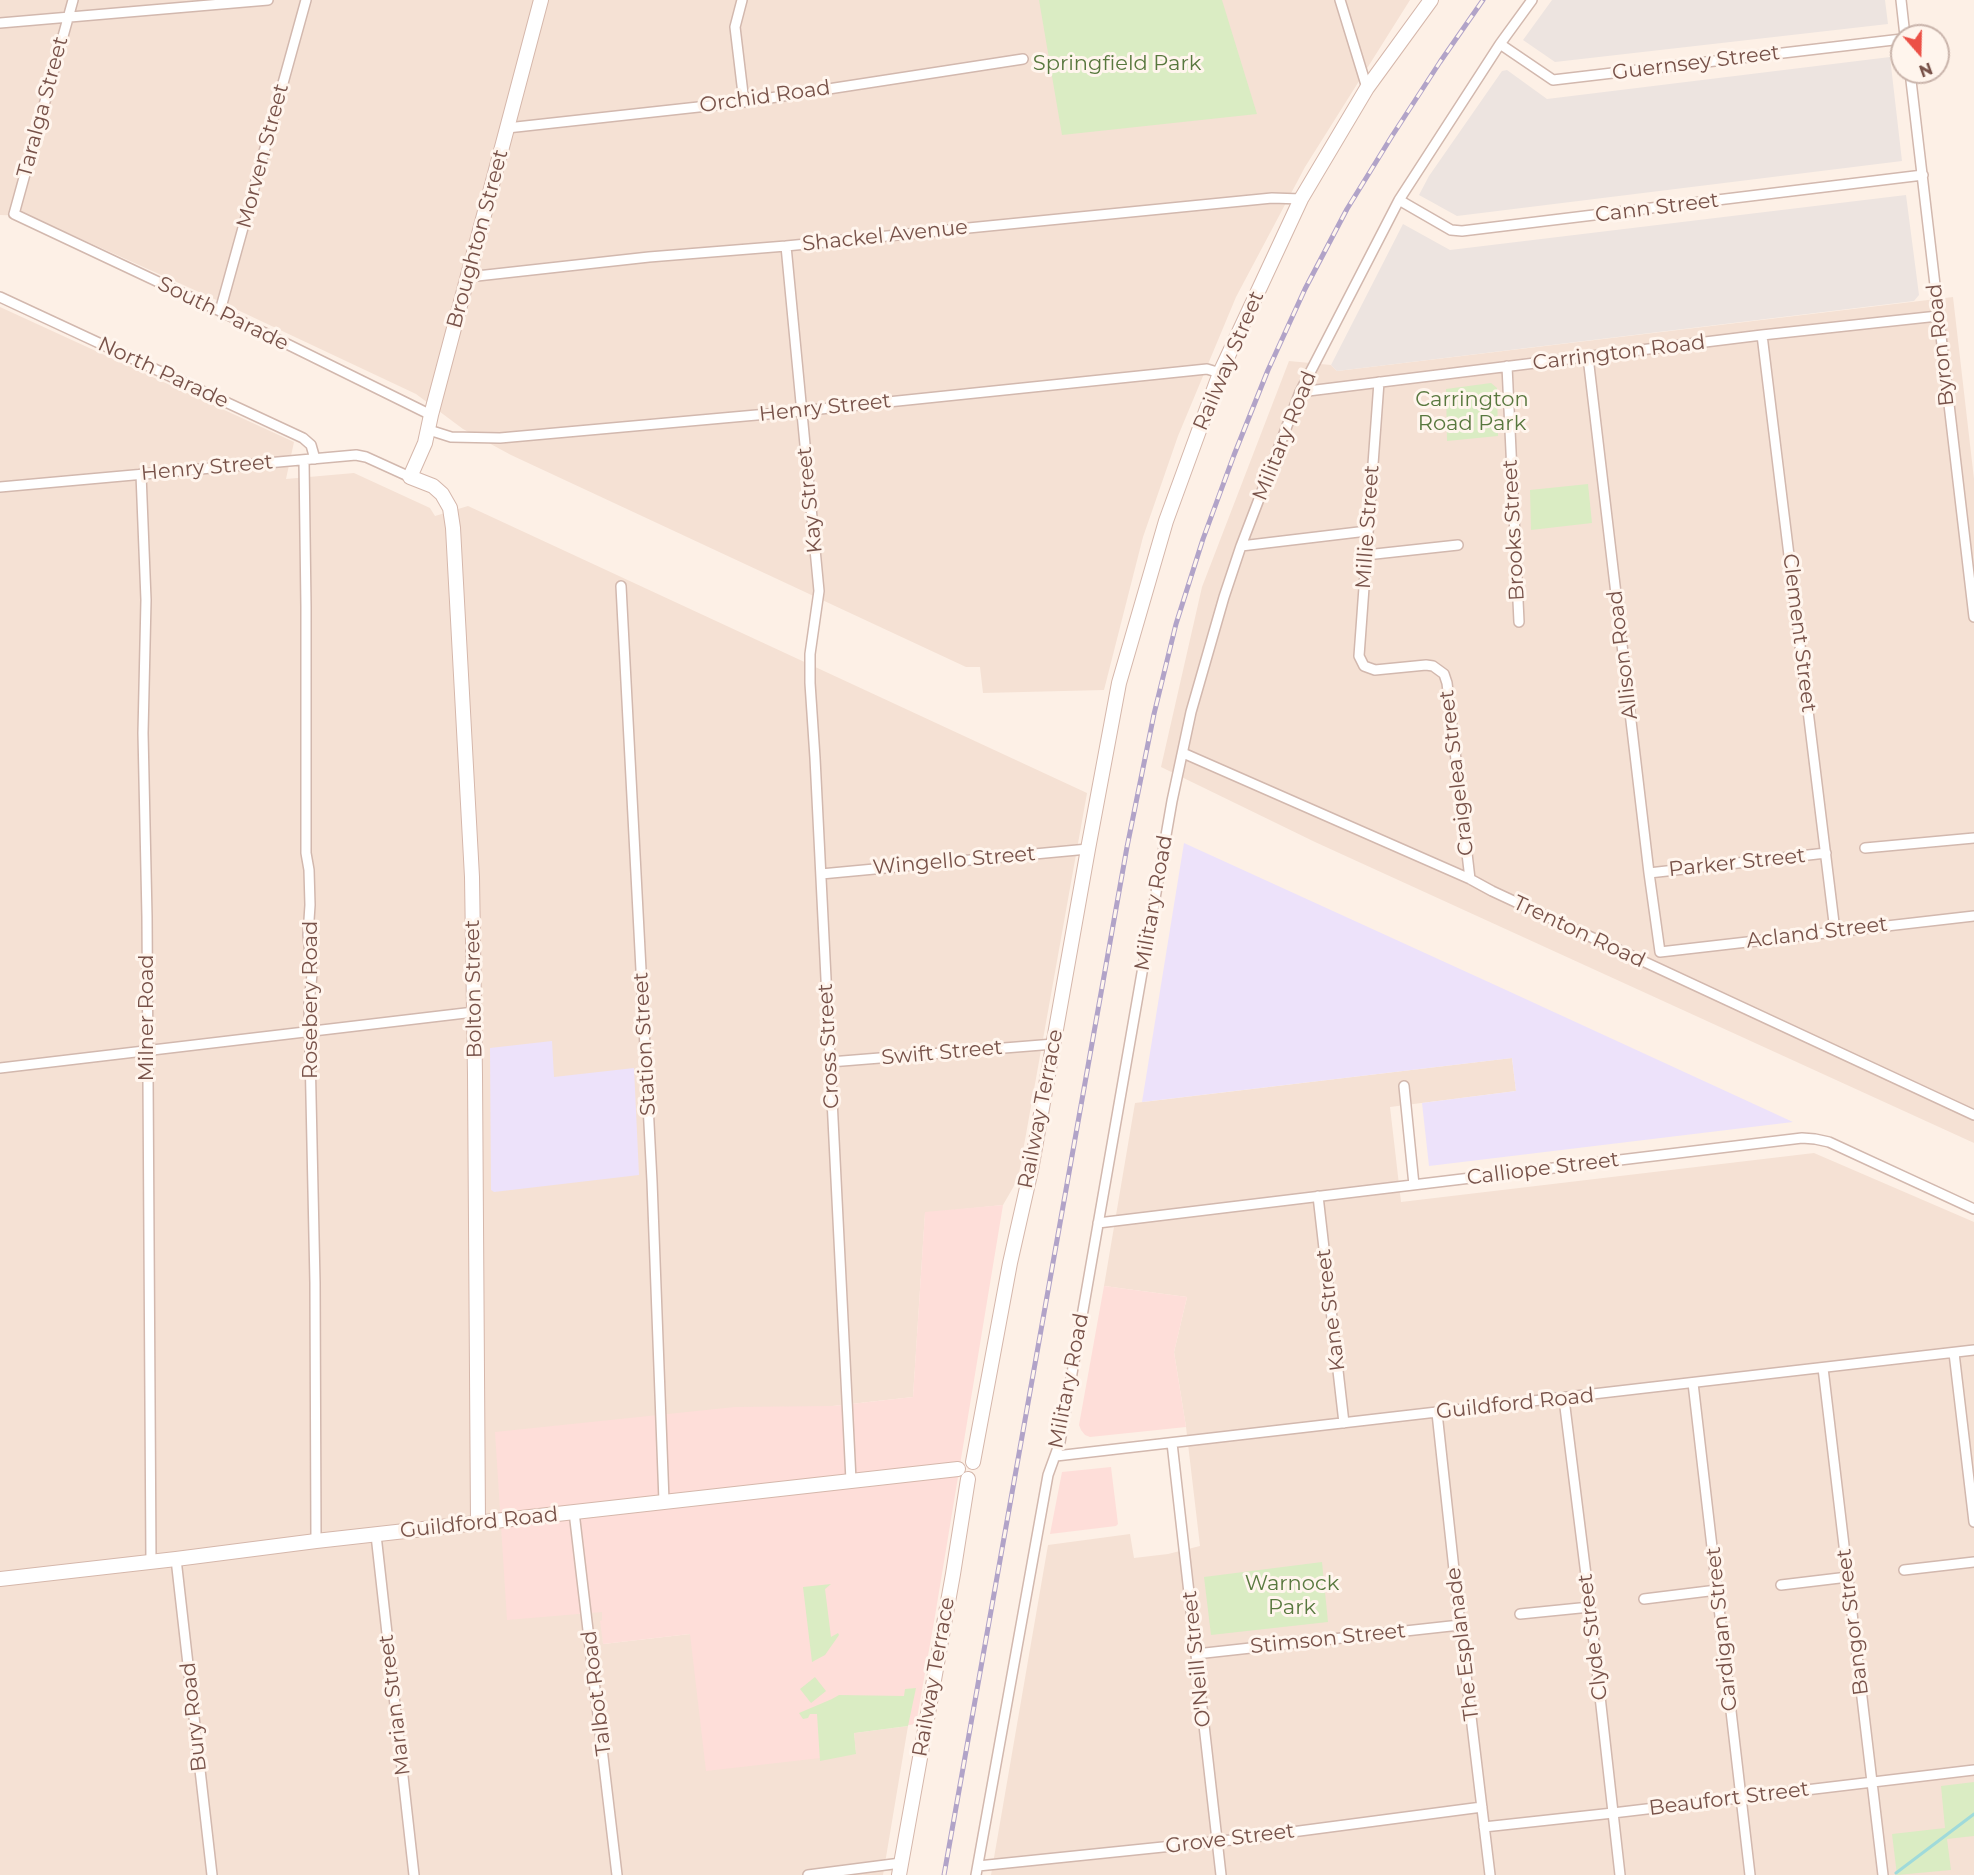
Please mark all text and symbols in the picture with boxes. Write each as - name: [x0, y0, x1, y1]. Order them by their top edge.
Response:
- north arrow: [1890, 24, 1950, 84]
- street label: Taralga Street: [12, 34, 74, 180]
- street label: Guernsey Street: [1611, 40, 1781, 86]
- park label: Springfield Park: [1033, 51, 1201, 77]
- text: N: [1916, 58, 1935, 81]
- street label: Orchid Road: [698, 75, 832, 119]
- street label: Morven Street: [232, 81, 294, 231]
- street label: Broughton Street: [442, 147, 514, 331]
- street label: Cann Street: [1594, 188, 1720, 228]
- street label: Shackel Avenue: [801, 215, 969, 257]
- street label: South Parade: [153, 271, 293, 357]
- street label: Byron Road: [1922, 282, 1960, 408]
- street label: Railway Street: [1188, 287, 1270, 435]
- street label: Carrington Road: [1531, 330, 1707, 376]
- street label: North Parade: [94, 332, 232, 414]
- street label: Military Road: [1248, 368, 1322, 504]
- park label: Carrington Road Park: [1415, 387, 1529, 437]
- street label: Henry Street: [758, 389, 892, 427]
- street label: Kay Street: [792, 445, 828, 555]
- street label: Henry Street: [140, 450, 274, 486]
- street label: Brooks Street: [1498, 459, 1530, 601]
- street label: Millie Street: [1351, 464, 1385, 590]
- street label: Clement Street: [1777, 552, 1821, 714]
- street label: Allison Road: [1603, 589, 1643, 721]
- street label: Craigelea Street: [1434, 689, 1480, 857]
- street label: Military Road: [1130, 833, 1178, 973]
- street label: Wingello Street: [872, 841, 1036, 881]
- street label: Parker Street: [1667, 843, 1807, 883]
- street label: Trenton Road: [1509, 890, 1649, 974]
- street label: Acland Street: [1745, 912, 1889, 954]
- street label: Bolton Street: [460, 919, 488, 1059]
- street label: Rosebery Road: [298, 921, 324, 1079]
- street label: Milner Road: [134, 954, 160, 1082]
- street label: Station Street: [629, 971, 661, 1117]
- street label: Cross Street: [813, 983, 845, 1109]
- street label: Railway Terrace: [1013, 1027, 1069, 1191]
- street label: Swift Street: [880, 1035, 1004, 1071]
- street label: Calliope Street: [1465, 1147, 1621, 1191]
- street label: Kane Street: [1311, 1247, 1351, 1373]
- street label: Military Road: [1044, 1311, 1094, 1451]
- street label: Guildford Road: [1435, 1383, 1595, 1425]
- street label: Guildford Road: [399, 1502, 559, 1544]
- street label: Cardigan Street: [1701, 1546, 1743, 1712]
- street label: Bangor Street: [1832, 1547, 1874, 1697]
- street label: The Esplanade: [1441, 1566, 1485, 1722]
- park label: Warnock Park: [1245, 1571, 1339, 1621]
- street label: Clyde Street: [1573, 1572, 1613, 1702]
- street label: O'Neill Street: [1177, 1589, 1217, 1729]
- street label: Railway Terrace: [908, 1595, 960, 1759]
- street label: Stimson Street: [1249, 1618, 1407, 1660]
- street label: Talbot Road: [577, 1629, 617, 1757]
- street label: Marian Street: [374, 1633, 416, 1777]
- street label: Bury Road: [176, 1661, 212, 1773]
- street label: Beaufort Street: [1648, 1777, 1810, 1821]
- street label: Grove Street: [1164, 1819, 1296, 1859]

